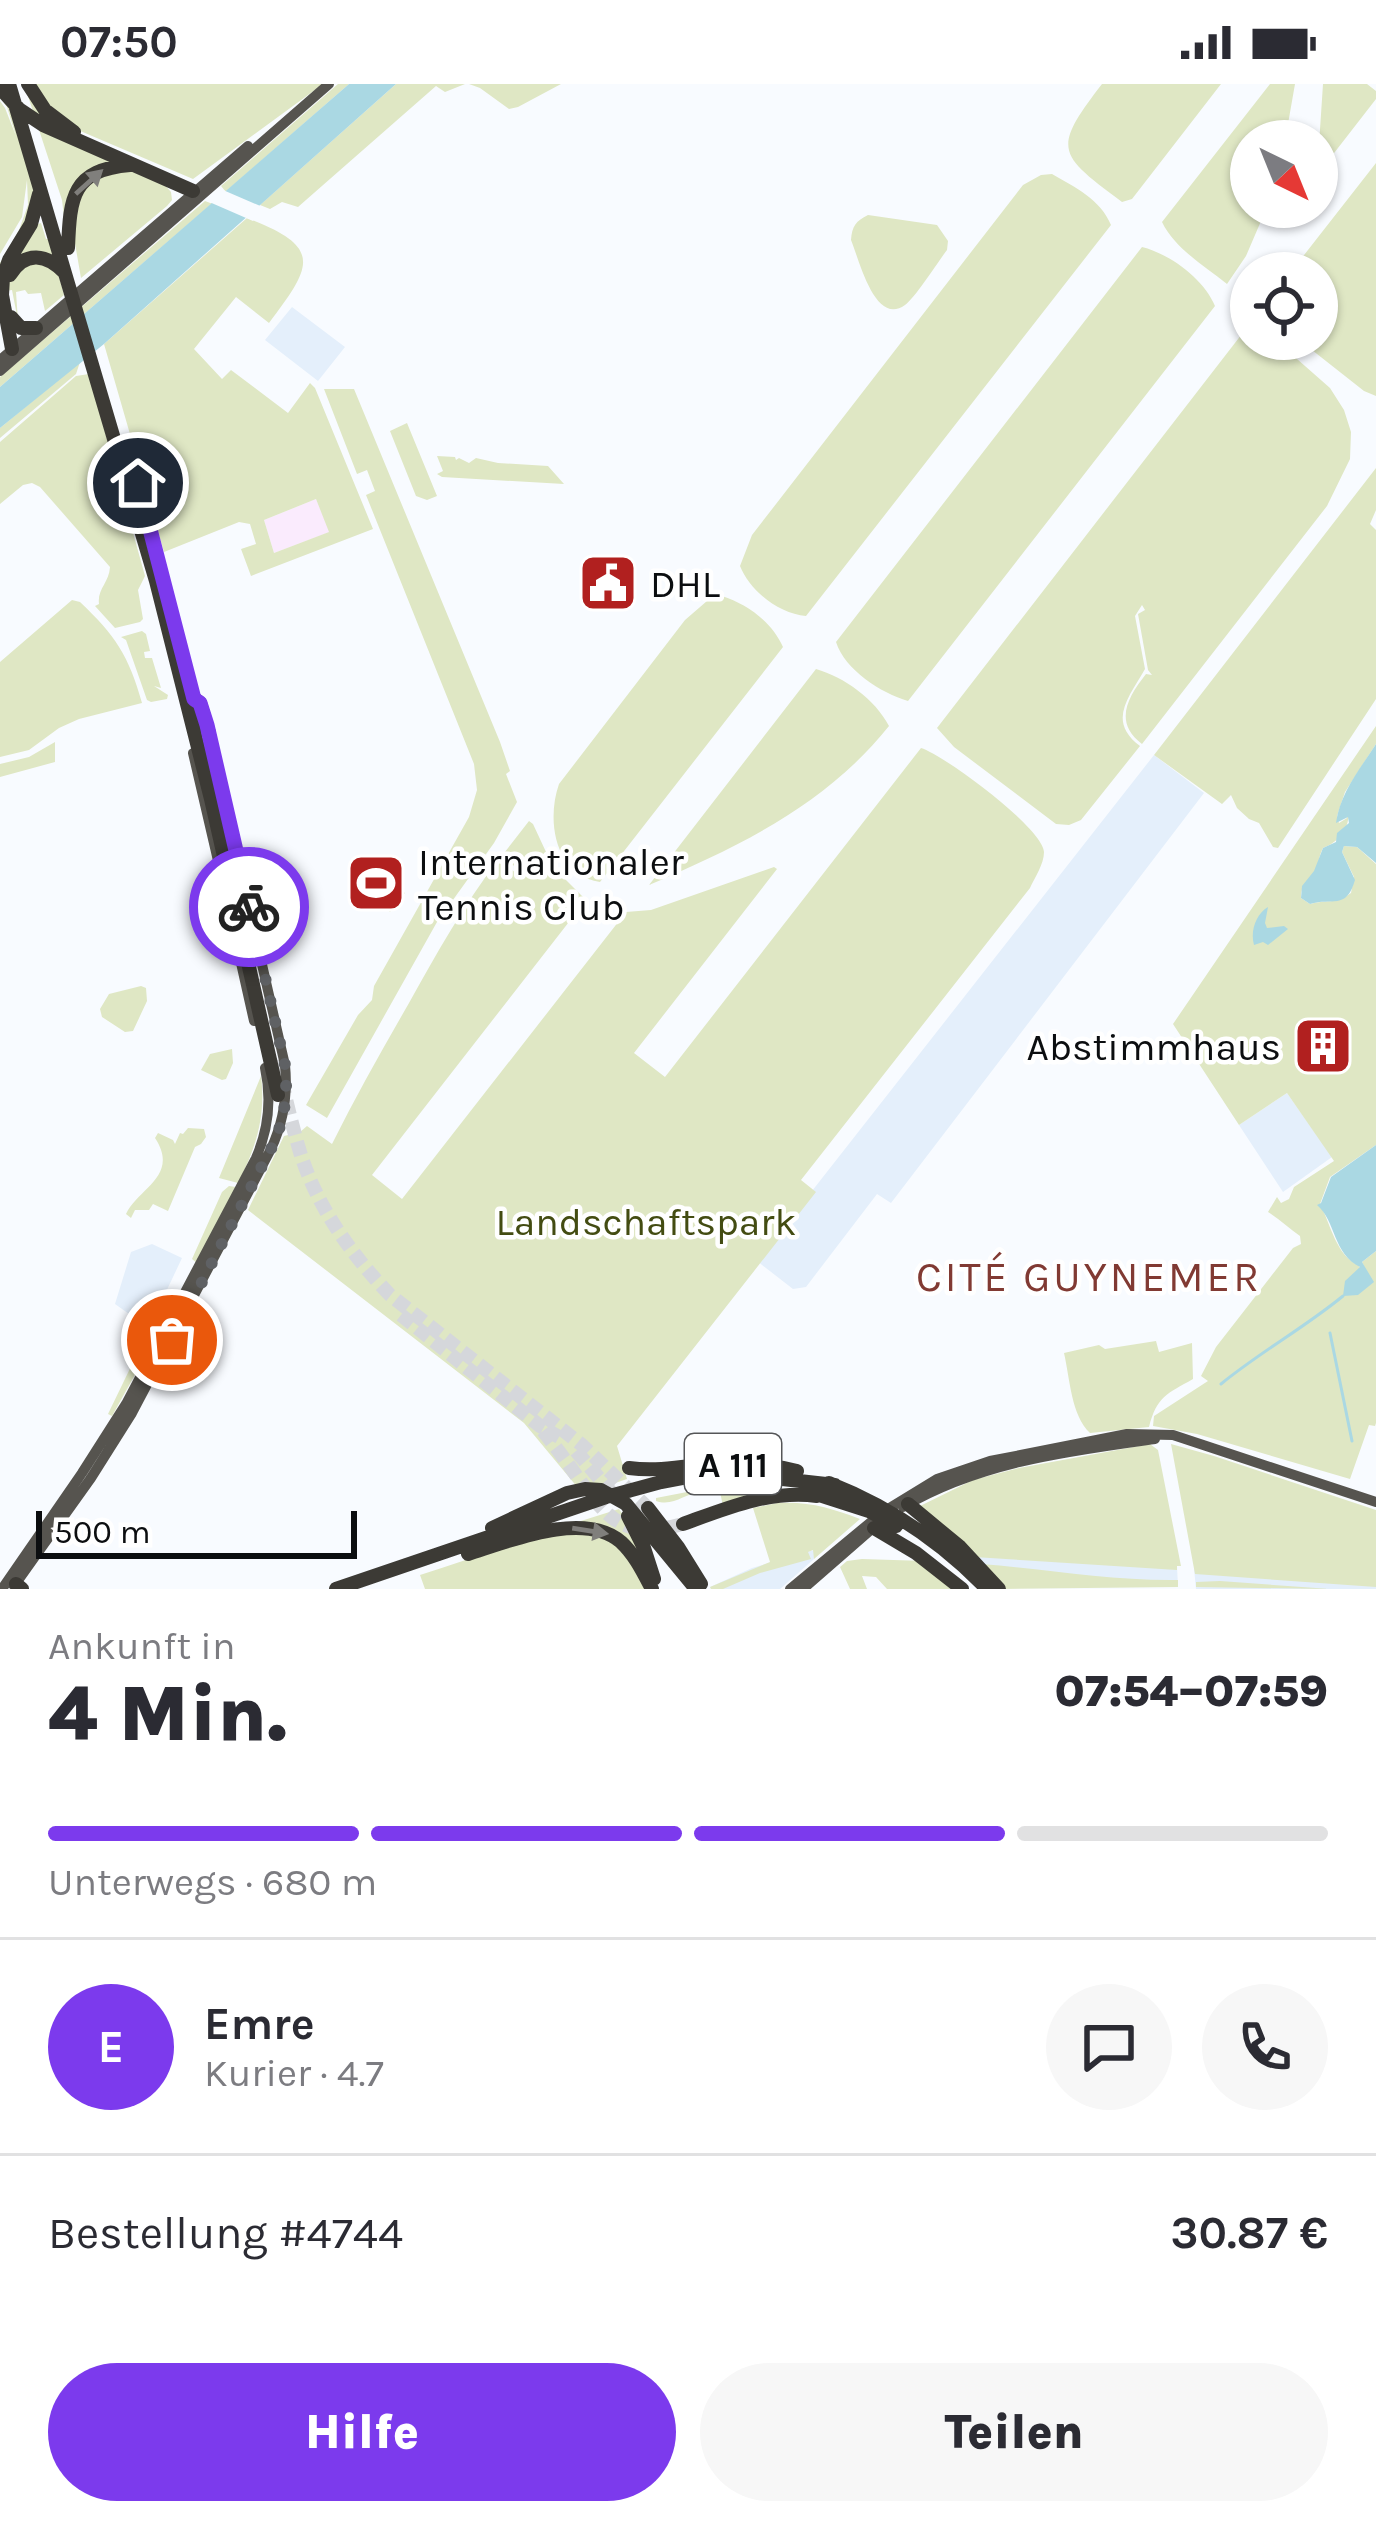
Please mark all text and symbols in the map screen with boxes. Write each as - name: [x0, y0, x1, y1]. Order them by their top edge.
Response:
- text: 07:50: [60, 16, 178, 68]
- north arrow: [1230, 120, 1338, 228]
- map controls: [1230, 120, 1338, 360]
- one-way arrow: [73, 170, 103, 196]
- button: locate: [1230, 252, 1338, 360]
- pin: [87, 432, 189, 534]
- icon: home: [105, 450, 171, 516]
- public building icon: DHL: [577, 552, 639, 614]
- place label: DHL: [650, 561, 720, 607]
- place label: Internationaler Tennis Club: [418, 839, 685, 930]
- courier: [189, 847, 309, 967]
- sports icon: Internationaler Tennis Club: [345, 852, 407, 914]
- icon: bike: [216, 874, 282, 940]
- building icon: Abstimmhaus: [1292, 1015, 1354, 1077]
- place label: Abstimmhaus: [1027, 1024, 1281, 1070]
- park label: Landschaftspark: [496, 1199, 796, 1245]
- district label: CITÉ GUYNEMER: [916, 1251, 1262, 1302]
- pin: [121, 1289, 223, 1391]
- icon: bag: [139, 1307, 205, 1373]
- road number: A 111: [685, 1434, 781, 1494]
- scale bar: [36, 1505, 357, 1558]
- text: 500 m: [54, 1513, 151, 1551]
- one-way arrow: [571, 1523, 609, 1541]
- text: Ankunft in: [48, 1623, 236, 1669]
- text: 07:54–07:59: [1054, 1665, 1328, 1717]
- text: 4 Min.: [48, 1668, 287, 1760]
- text: Unterwegs · 680 m: [48, 1859, 377, 1905]
- button: chat: [1046, 1984, 1172, 2110]
- button: phone: [1202, 1984, 1328, 2110]
- text: Emre: [204, 1998, 315, 2050]
- text: E: [98, 2021, 124, 2073]
- text: Kurier · 4.7: [204, 2050, 384, 2096]
- text: Bestellung #4744: [48, 2207, 403, 2259]
- text: 30.87 €: [1170, 2207, 1328, 2259]
- button: Hilfe: [48, 2363, 676, 2501]
- button: Teilen: [700, 2363, 1328, 2501]

